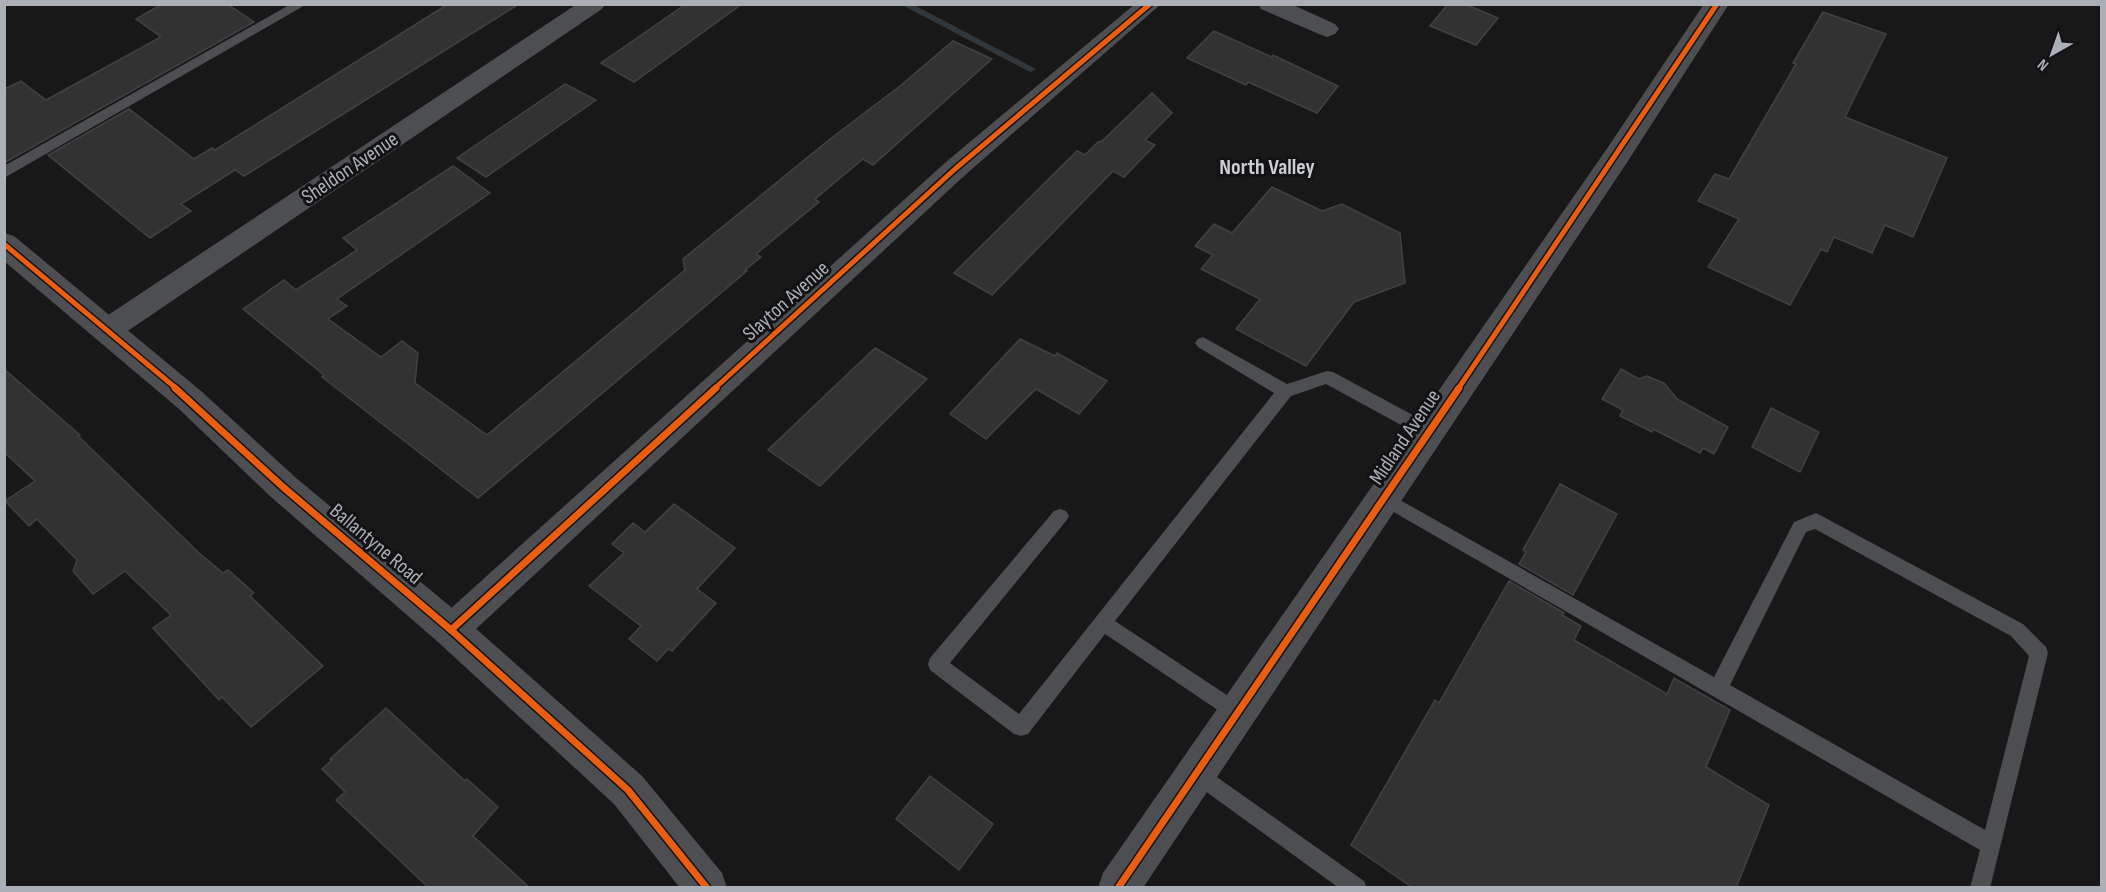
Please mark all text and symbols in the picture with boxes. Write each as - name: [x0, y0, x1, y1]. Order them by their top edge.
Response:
- north arrow: [2022, 24, 2082, 84]
- text: N: [2034, 54, 2053, 74]
- street label: Sheldon Avenue: [297, 126, 403, 210]
- district label: North Valley: [1219, 154, 1315, 181]
- street label: Slayton Avenue: [738, 256, 834, 346]
- street label: Midland Avenue: [1364, 385, 1446, 489]
- street label: Ballantyne Road: [325, 498, 427, 590]

